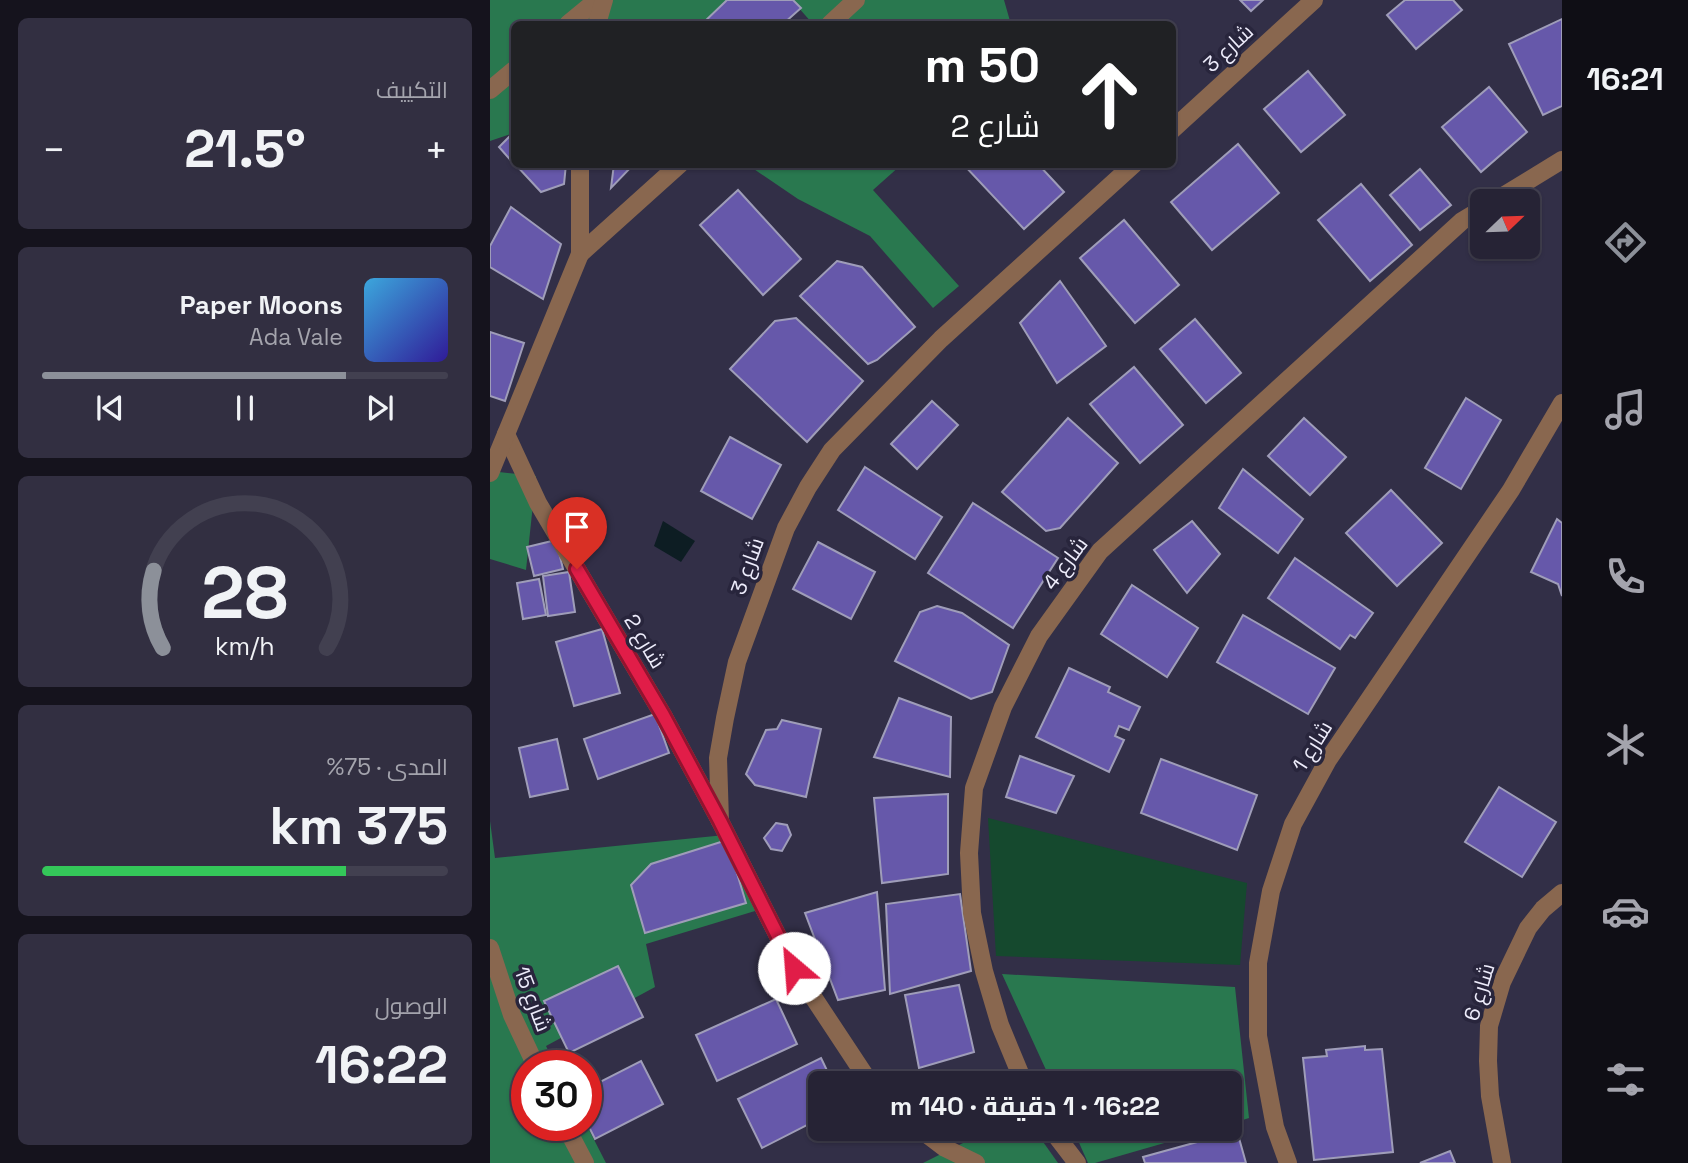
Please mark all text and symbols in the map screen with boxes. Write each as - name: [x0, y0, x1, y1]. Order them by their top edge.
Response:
- street label: شارع 3: [1197, 18, 1259, 79]
- text: 50 m: [925, 34, 1040, 96]
- icon: ahead: [1064, 49, 1155, 140]
- text: 16:21: [1586, 59, 1664, 99]
- text: التكييف: [376, 75, 448, 105]
- text: شارع 2: [950, 106, 1040, 146]
- text: 21.5°: [184, 116, 306, 182]
- text: −: [42, 126, 66, 174]
- text: +: [424, 126, 448, 174]
- north arrow: [1470, 189, 1540, 259]
- map controls: [1470, 189, 1540, 259]
- icon: directions: [1601, 218, 1650, 267]
- text: Paper Moons: [180, 288, 343, 322]
- text: Ada Vale: [249, 322, 343, 352]
- icon: music: [1601, 385, 1650, 434]
- icon: previous: [91, 389, 129, 427]
- icon: pause: [226, 389, 264, 427]
- icon: next: [361, 389, 399, 427]
- pin: [547, 497, 607, 569]
- icon: arrive: [558, 508, 596, 546]
- street label: شارع 4: [1036, 531, 1094, 595]
- street label: شارع 3: [724, 534, 771, 599]
- text: 28: [202, 546, 288, 639]
- icon: phone: [1601, 552, 1650, 601]
- street label: شارع 2: [617, 609, 672, 674]
- text: km/h: [215, 629, 275, 661]
- street label: شارع 1: [1286, 716, 1339, 777]
- icon: climate: [1601, 720, 1650, 769]
- text: المدى · 75%: [326, 752, 448, 782]
- text: 375 km: [269, 793, 448, 859]
- icon: car: [1601, 887, 1650, 936]
- position arrow: [757, 931, 831, 1005]
- street label: شارع 6: [1457, 960, 1501, 1024]
- street label: شارع 15: [507, 963, 558, 1036]
- text: الوصول: [375, 991, 448, 1021]
- text: 16:22: [315, 1032, 448, 1098]
- speed limit sign: 30: [511, 1050, 602, 1141]
- icon: filters: [1601, 1055, 1650, 1104]
- text: 16:22 · 1 دقيقة · 140 m: [890, 1089, 1160, 1123]

